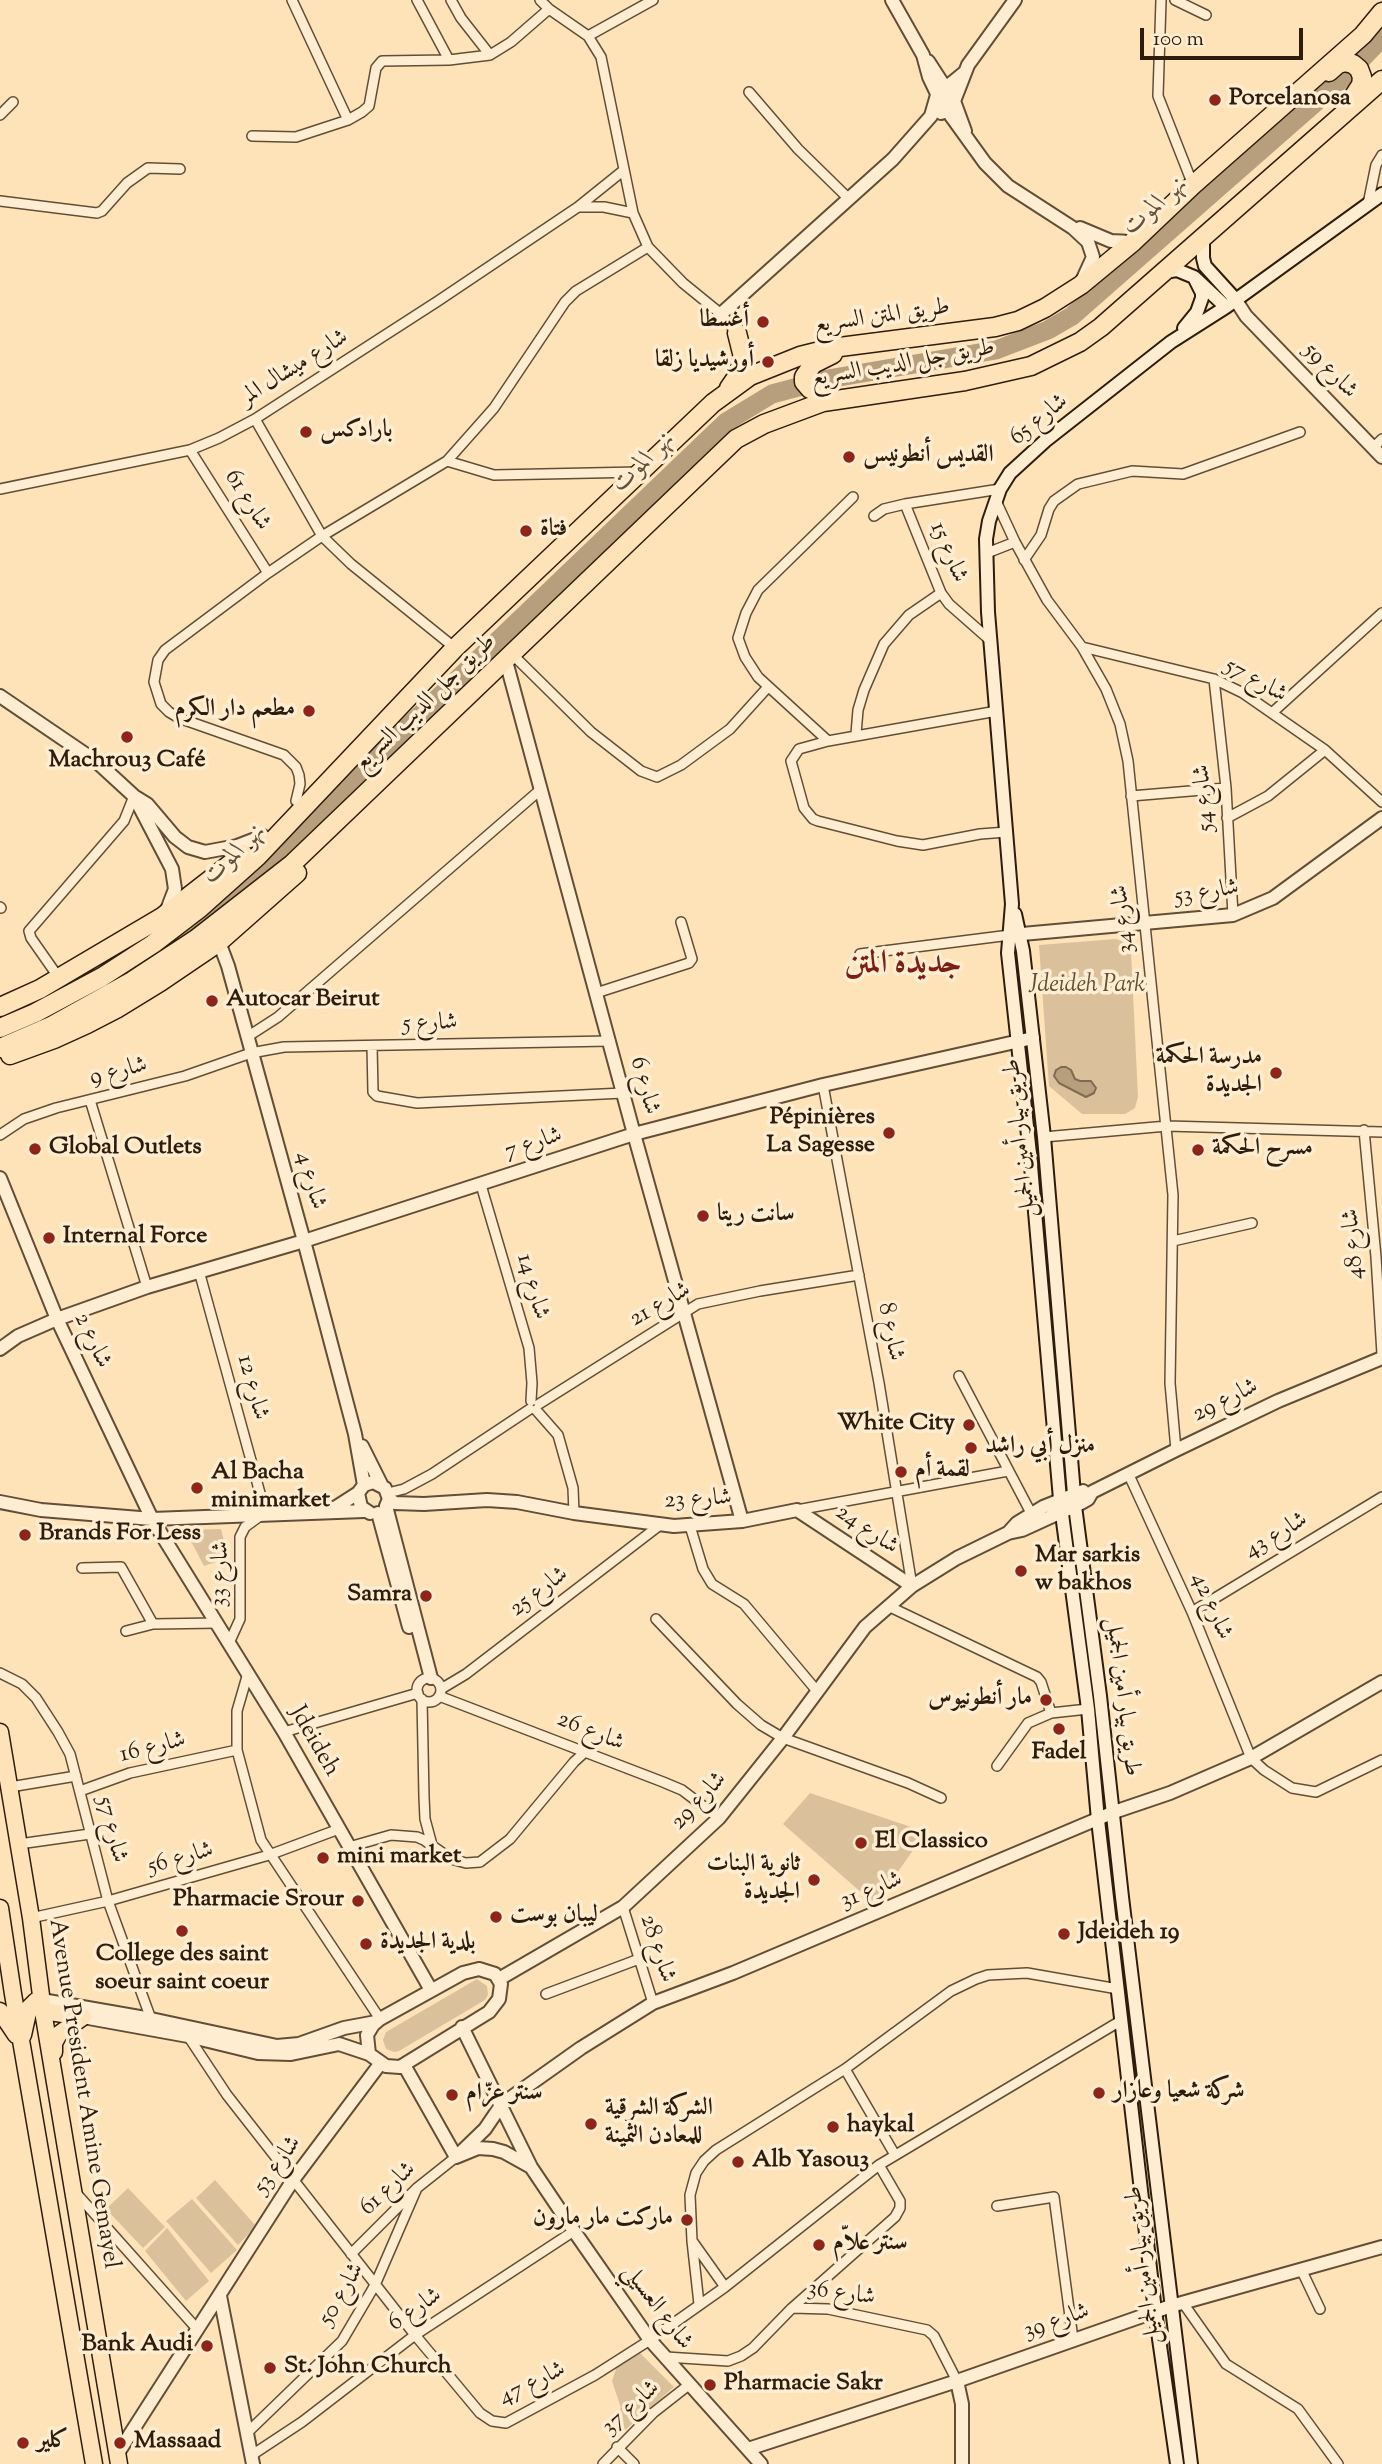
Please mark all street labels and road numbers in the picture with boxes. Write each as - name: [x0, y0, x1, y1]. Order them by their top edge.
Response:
- street label: طريق المتن السريع: [812, 294, 952, 342]
- street label: شارع ميشال المر: [235, 324, 355, 414]
- street label: طريق جل الديب السريع: [809, 335, 997, 395]
- street label: شارع 59: [1295, 338, 1363, 406]
- street label: شارع 65: [1005, 389, 1075, 453]
- street label: شارع 61: [216, 465, 276, 537]
- street label: شارع 15: [921, 518, 973, 588]
- street label: طريق جل الديب السريع: [349, 629, 503, 779]
- street label: شارع 57: [1219, 653, 1291, 711]
- street label: شارع 54: [1189, 764, 1223, 832]
- street label: شارع 53: [1173, 875, 1241, 913]
- street label: شارع 34: [1107, 883, 1143, 955]
- street label: شارع 5: [402, 1010, 458, 1040]
- street label: شارع 9: [87, 1052, 151, 1094]
- street label: شارع 6: [621, 1054, 665, 1118]
- street label: طريق بيار أمين الجميل: [999, 1057, 1045, 1219]
- street label: شارع 7: [502, 1122, 566, 1168]
- street label: شارع 4: [287, 1149, 331, 1213]
- street label: شارع 48: [1338, 1208, 1372, 1280]
- street label: شارع 14: [508, 1251, 554, 1323]
- street label: شارع 21: [625, 1277, 697, 1335]
- street label: شارع 8: [869, 1300, 909, 1364]
- street label: شارع 2: [66, 1309, 116, 1373]
- street label: شارع 12: [229, 1352, 273, 1424]
- street label: شارع 29: [1188, 1374, 1264, 1430]
- street label: شارع 23: [663, 1485, 733, 1517]
- street label: شارع 24: [829, 1499, 903, 1563]
- street label: شارع 43: [1240, 1507, 1314, 1567]
- street label: شارع 33: [206, 1540, 238, 1608]
- street label: شارع 25: [505, 1562, 575, 1624]
- street label: شارع 42: [1183, 1569, 1237, 1645]
- street label: طريق بيار أمين الجميل: [1097, 1616, 1145, 1778]
- street label: Jdeideh: [281, 1702, 345, 1782]
- street label: شارع 26: [552, 1707, 628, 1759]
- street label: شارع 16: [117, 1727, 189, 1771]
- street label: شارع 29: [666, 1767, 734, 1837]
- street label: شارع 57: [88, 1794, 132, 1866]
- street label: شارع 56: [145, 1837, 217, 1883]
- street label: شارع 31: [837, 1867, 907, 1917]
- street label: شارع 28: [631, 1911, 681, 1987]
- street label: Avenue President Amine Gemayel: [40, 1917, 124, 2271]
- street label: شارع 53: [249, 2131, 309, 2201]
- street label: شارع 61: [355, 2157, 423, 2223]
- street label: طريق بيار أمين الجميل: [1121, 2184, 1169, 2346]
- street label: شارع 50: [314, 2258, 372, 2332]
- street label: شارع العسيلي: [614, 2259, 698, 2357]
- street label: شارع 36: [805, 2276, 877, 2314]
- street label: شارع 6: [384, 2283, 448, 2339]
- street label: شارع 39: [1020, 2298, 1094, 2348]
- street label: شارع 47: [495, 2357, 571, 2413]
- street label: شارع 37: [597, 2375, 667, 2443]

